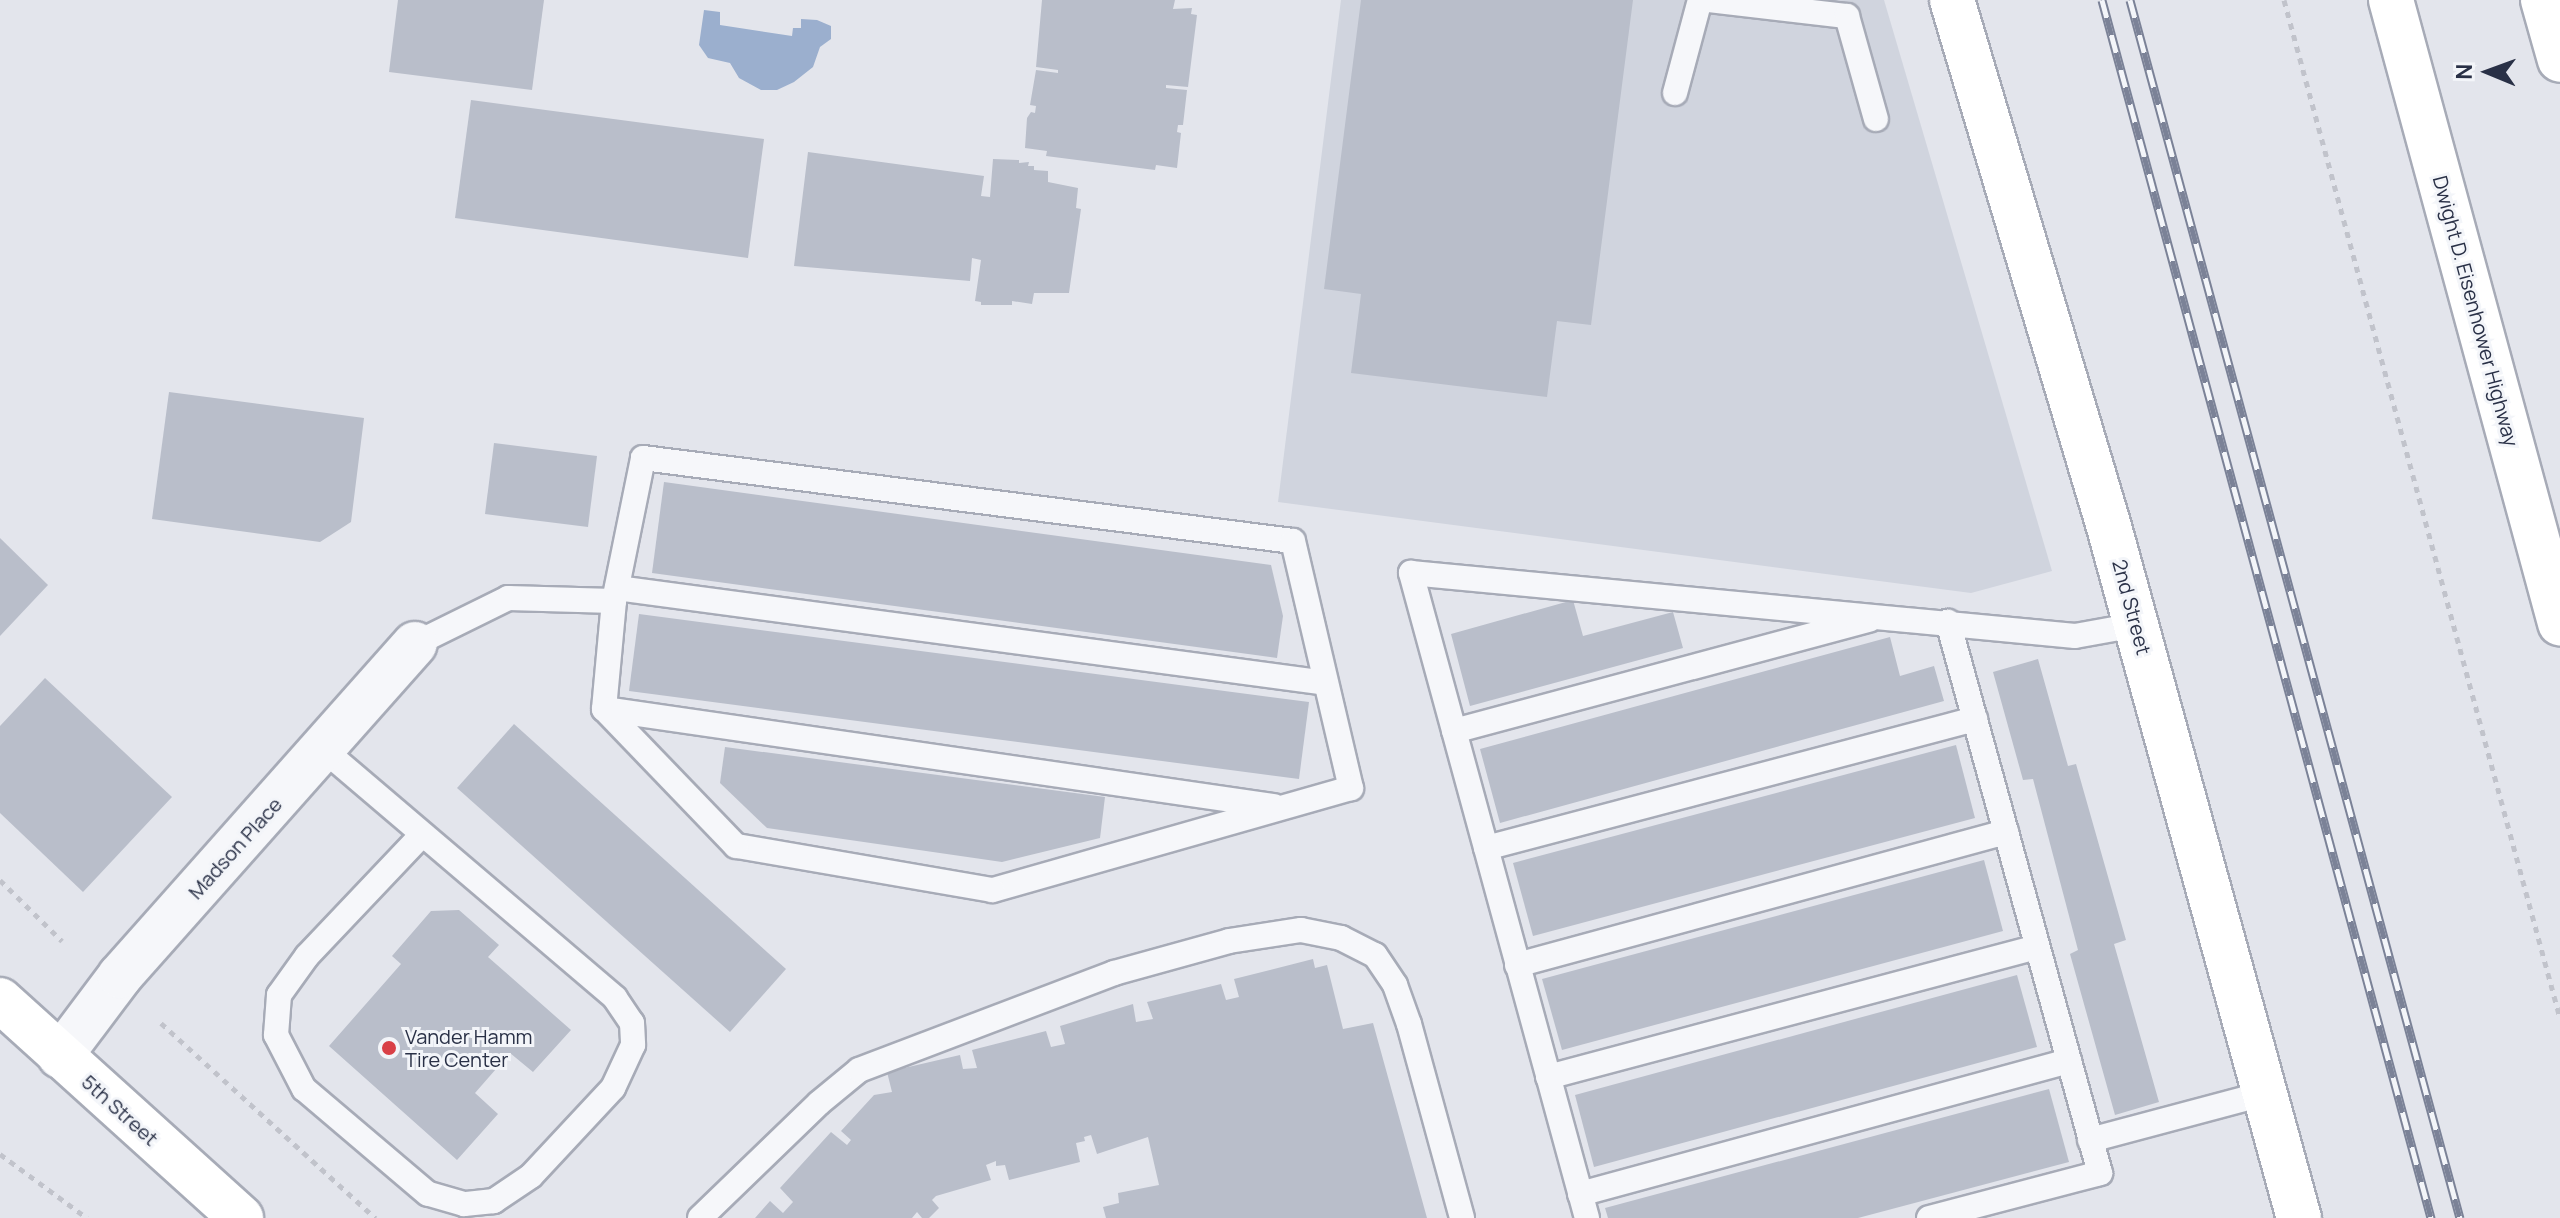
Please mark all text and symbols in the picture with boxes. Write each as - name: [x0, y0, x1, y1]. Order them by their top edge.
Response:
- north arrow: [2448, 32, 2528, 112]
- text: N: [2449, 63, 2479, 80]
- street label: Dwight D. Eisenhower Highway: [2428, 173, 2524, 449]
- street label: 2nd Street: [2108, 557, 2156, 657]
- street label: Madson Place: [183, 792, 287, 904]
- place label: Vander Hamm Tire Center: [405, 1024, 533, 1071]
- marker: Vander Hamm Tire Center: [380, 1039, 398, 1057]
- street label: 5th Street: [77, 1070, 163, 1150]

